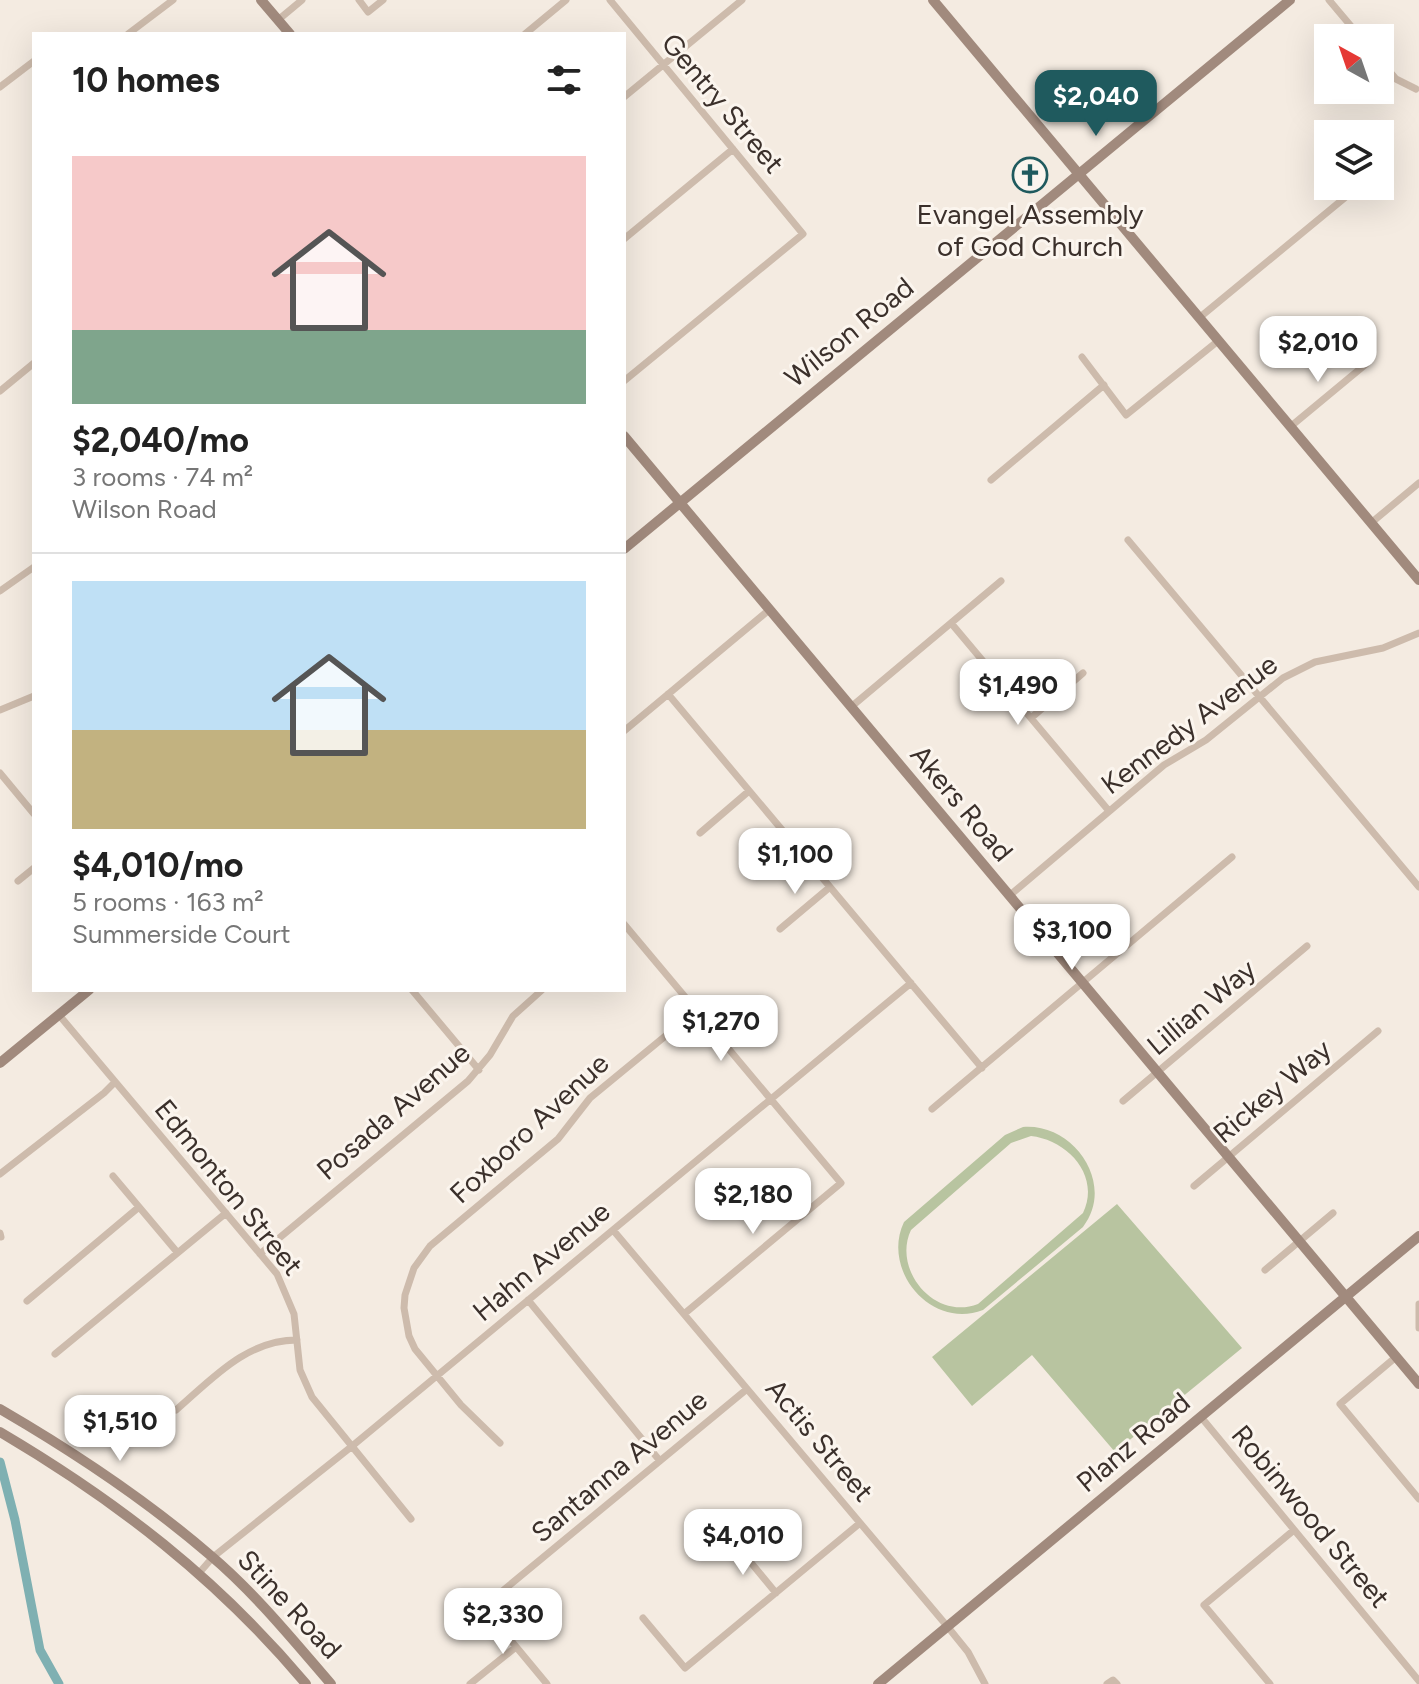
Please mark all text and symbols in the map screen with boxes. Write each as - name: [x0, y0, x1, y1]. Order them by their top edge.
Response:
- north arrow: [1314, 24, 1394, 104]
- map controls: [1314, 24, 1394, 200]
- street label: Gentry Street: [655, 26, 791, 180]
- icon: filters: [542, 58, 586, 102]
- text: 10 homes: [72, 60, 220, 101]
- pin: $2,040: [1031, 70, 1161, 138]
- text: $2,040: [1053, 80, 1139, 112]
- button: layers: [1314, 120, 1394, 200]
- church icon: Evangel Assembly of God Church: [1011, 156, 1049, 194]
- place label: Evangel Assembly of God Church: [917, 197, 1144, 263]
- icon: home: [257, 208, 401, 352]
- street label: Wilson Road: [778, 270, 920, 394]
- pin: $2,010: [1253, 316, 1383, 384]
- text: $2,010: [1278, 326, 1358, 358]
- text: $2,040/mo: [72, 420, 249, 461]
- text: 3 rooms · 74 m²: [72, 461, 253, 493]
- text: Wilson Road: [72, 493, 217, 525]
- icon: home: [257, 633, 401, 777]
- street label: Kennedy Avenue: [1094, 647, 1284, 801]
- pin: $1,490: [953, 659, 1083, 727]
- text: $1,490: [978, 669, 1058, 701]
- street label: Akers Road: [904, 738, 1020, 868]
- pin: $1,100: [730, 828, 860, 896]
- text: $1,100: [757, 838, 833, 870]
- text: $4,010/mo: [72, 845, 244, 886]
- text: 5 rooms · 163 m²: [72, 886, 264, 918]
- pin: $3,100: [1007, 904, 1137, 972]
- text: $3,100: [1032, 914, 1112, 946]
- text: Summerside Court: [72, 918, 291, 950]
- street label: Lillian Way: [1140, 952, 1262, 1062]
- pin: $1,270: [656, 995, 786, 1063]
- text: $1,270: [682, 1005, 760, 1037]
- street label: Rickey Way: [1206, 1032, 1338, 1150]
- street label: Posada Avenue: [309, 1035, 477, 1187]
- street label: Foxboro Avenue: [443, 1046, 615, 1210]
- street label: Edmonton Street: [148, 1092, 310, 1282]
- pin: $2,180: [688, 1168, 818, 1236]
- text: $2,180: [713, 1178, 793, 1210]
- street label: Hahn Avenue: [466, 1194, 616, 1328]
- street label: Actis Street: [759, 1372, 881, 1508]
- street label: Santanna Avenue: [524, 1383, 714, 1549]
- street label: Planz Road: [1069, 1385, 1197, 1499]
- pin: $1,510: [55, 1395, 185, 1463]
- text: $1,510: [83, 1405, 157, 1437]
- street label: Robinwood Street: [1225, 1418, 1397, 1614]
- pin: $4,010: [678, 1509, 808, 1577]
- text: $4,010: [702, 1519, 784, 1551]
- street label: Stine Road: [231, 1542, 349, 1666]
- pin: $2,330: [438, 1588, 568, 1656]
- text: $2,330: [462, 1598, 544, 1630]

